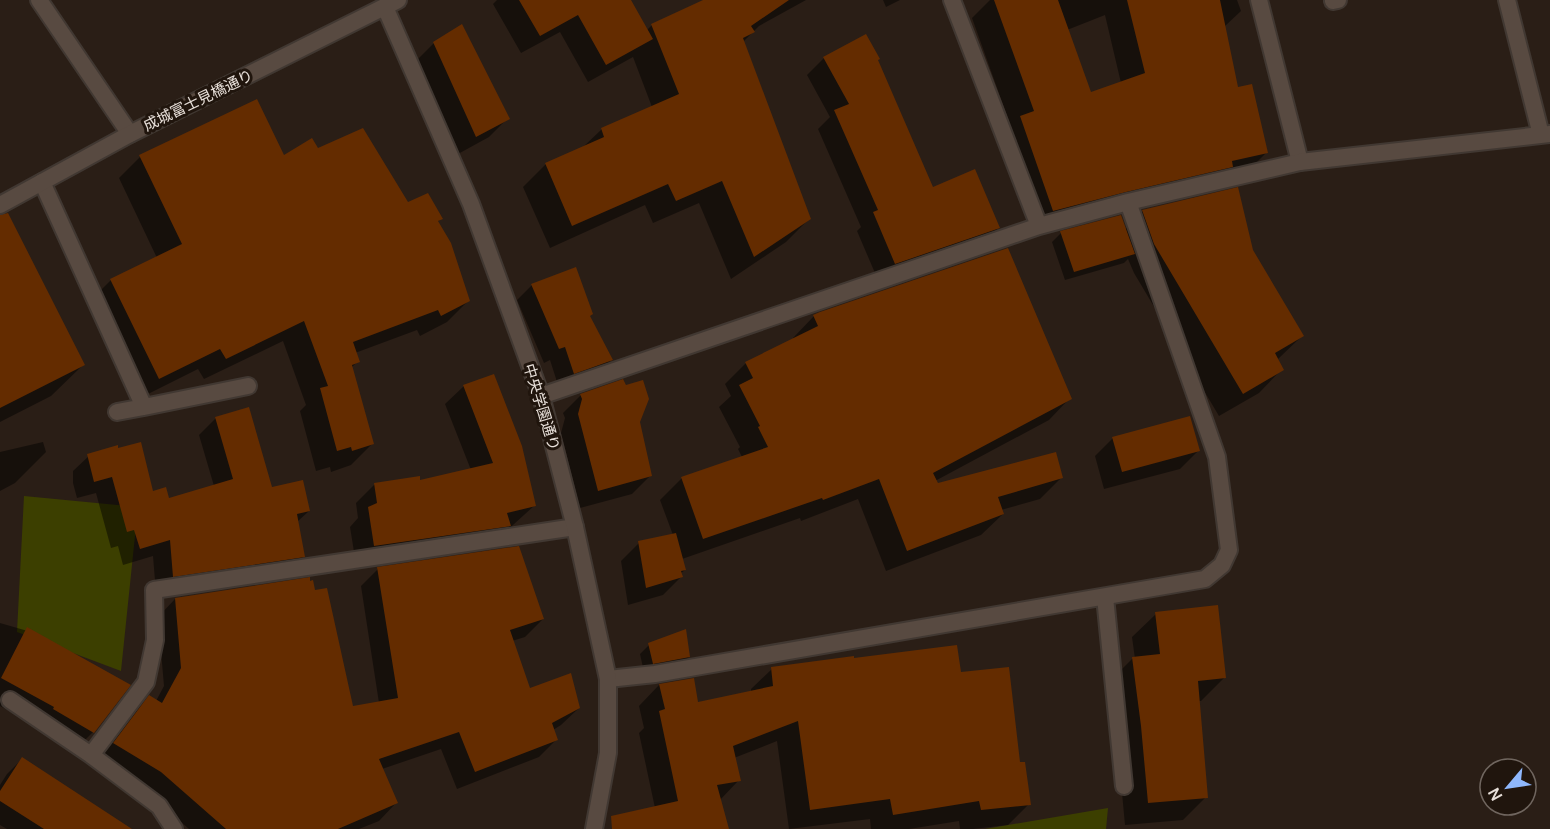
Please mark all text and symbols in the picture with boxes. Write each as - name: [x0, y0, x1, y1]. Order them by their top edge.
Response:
- street label: 成城富士見橋通り: [139, 64, 257, 136]
- street label: 中央学園通り: [519, 361, 565, 453]
- north arrow: [1478, 757, 1538, 817]
- text: N: [1482, 784, 1507, 805]

